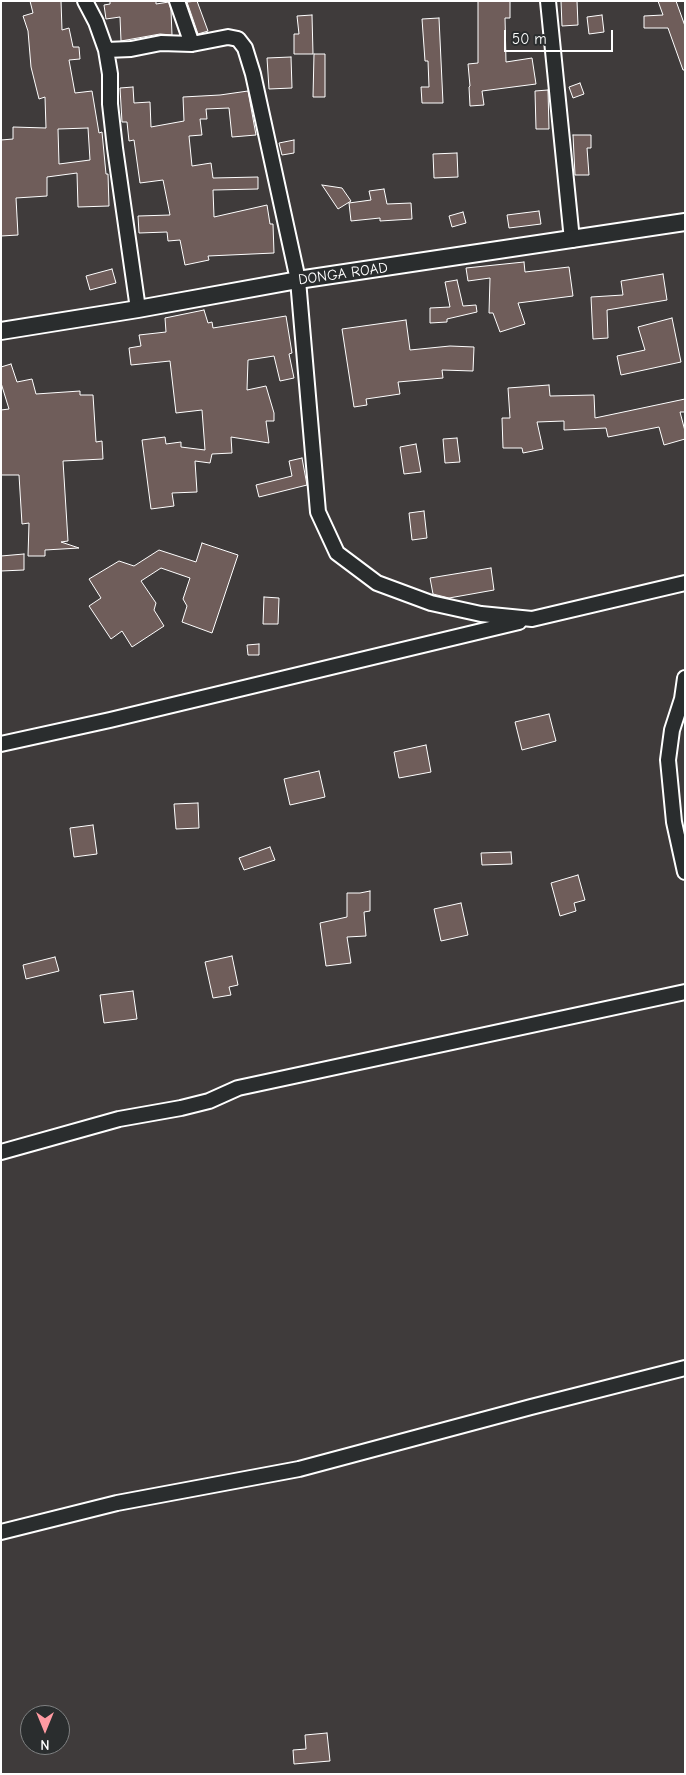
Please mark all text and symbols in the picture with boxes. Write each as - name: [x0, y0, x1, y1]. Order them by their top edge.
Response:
- scale bar: [506, 20, 615, 52]
- text: 50 m: [512, 30, 547, 48]
- street label: DONGA ROAD: [297, 259, 389, 289]
- north arrow: [20, 1705, 70, 1755]
- text: N: [40, 1736, 50, 1753]

